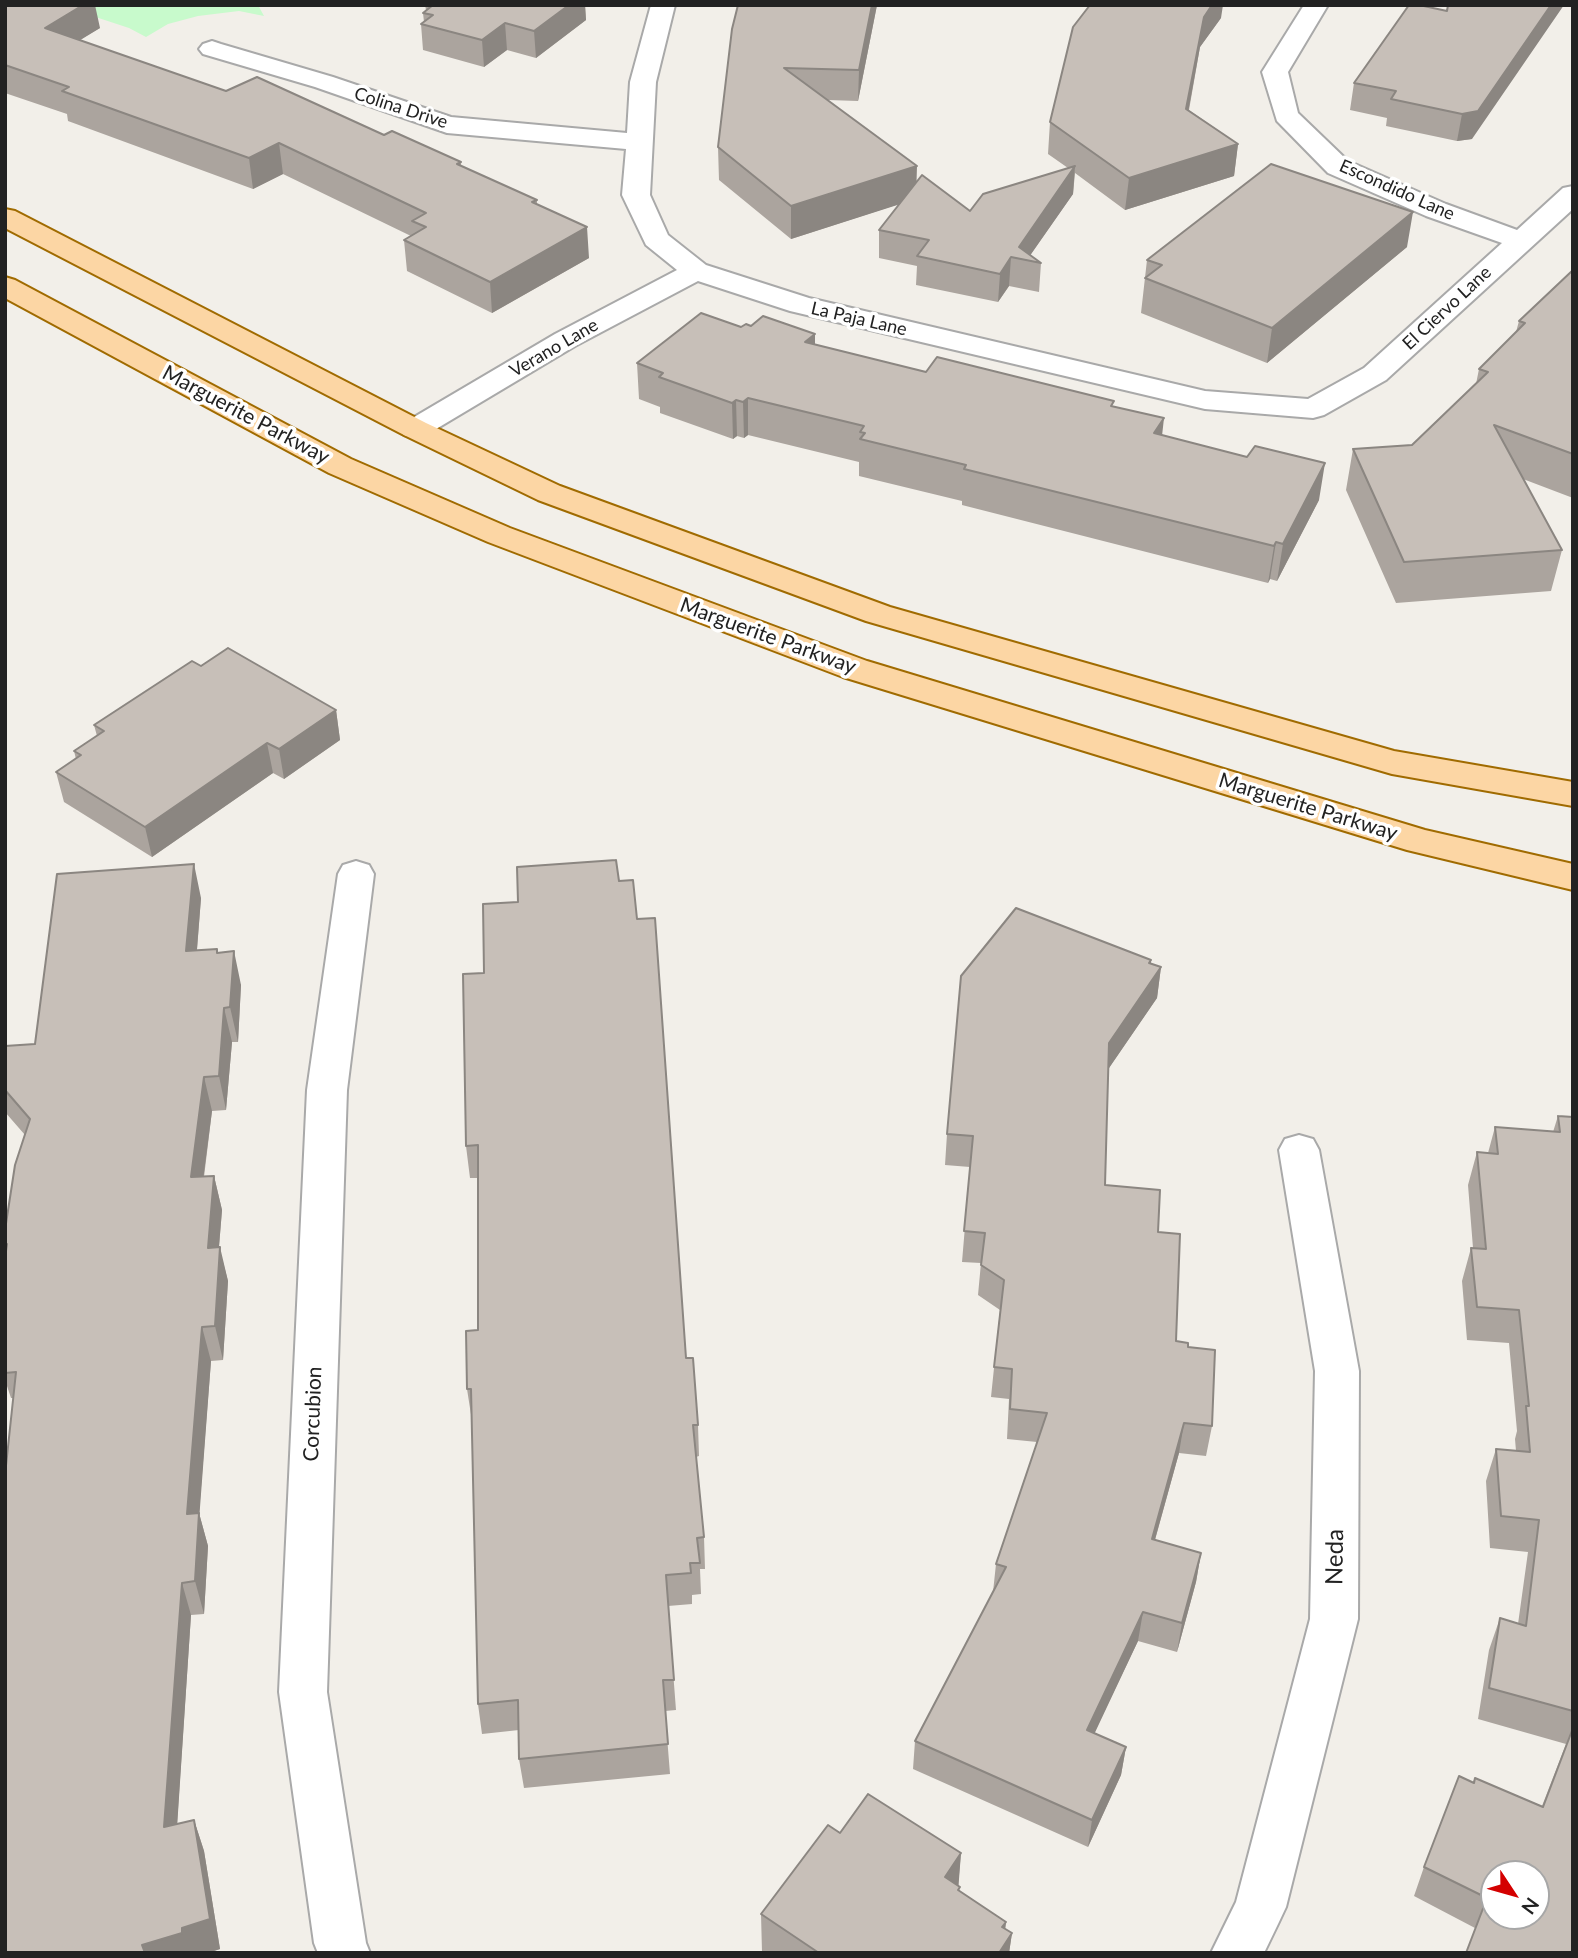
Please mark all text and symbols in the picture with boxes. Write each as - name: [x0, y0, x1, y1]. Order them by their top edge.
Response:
- street label: Colina Drive: [351, 83, 451, 133]
- street label: Escondido Lane: [1336, 155, 1458, 225]
- street label: El Ciervo Lane: [1398, 262, 1496, 354]
- street label: La Paja Lane: [809, 297, 909, 341]
- street label: Verano Lane: [506, 314, 602, 382]
- street label: Marguerite Parkway: [158, 360, 334, 470]
- street label: Marguerite Parkway: [676, 592, 860, 680]
- street label: Marguerite Parkway: [1215, 768, 1401, 846]
- street label: Corcubion: [299, 1366, 327, 1462]
- street label: Neda: [1320, 1529, 1350, 1585]
- north arrow: [1480, 1860, 1550, 1930]
- text: N: [1517, 1894, 1544, 1919]

